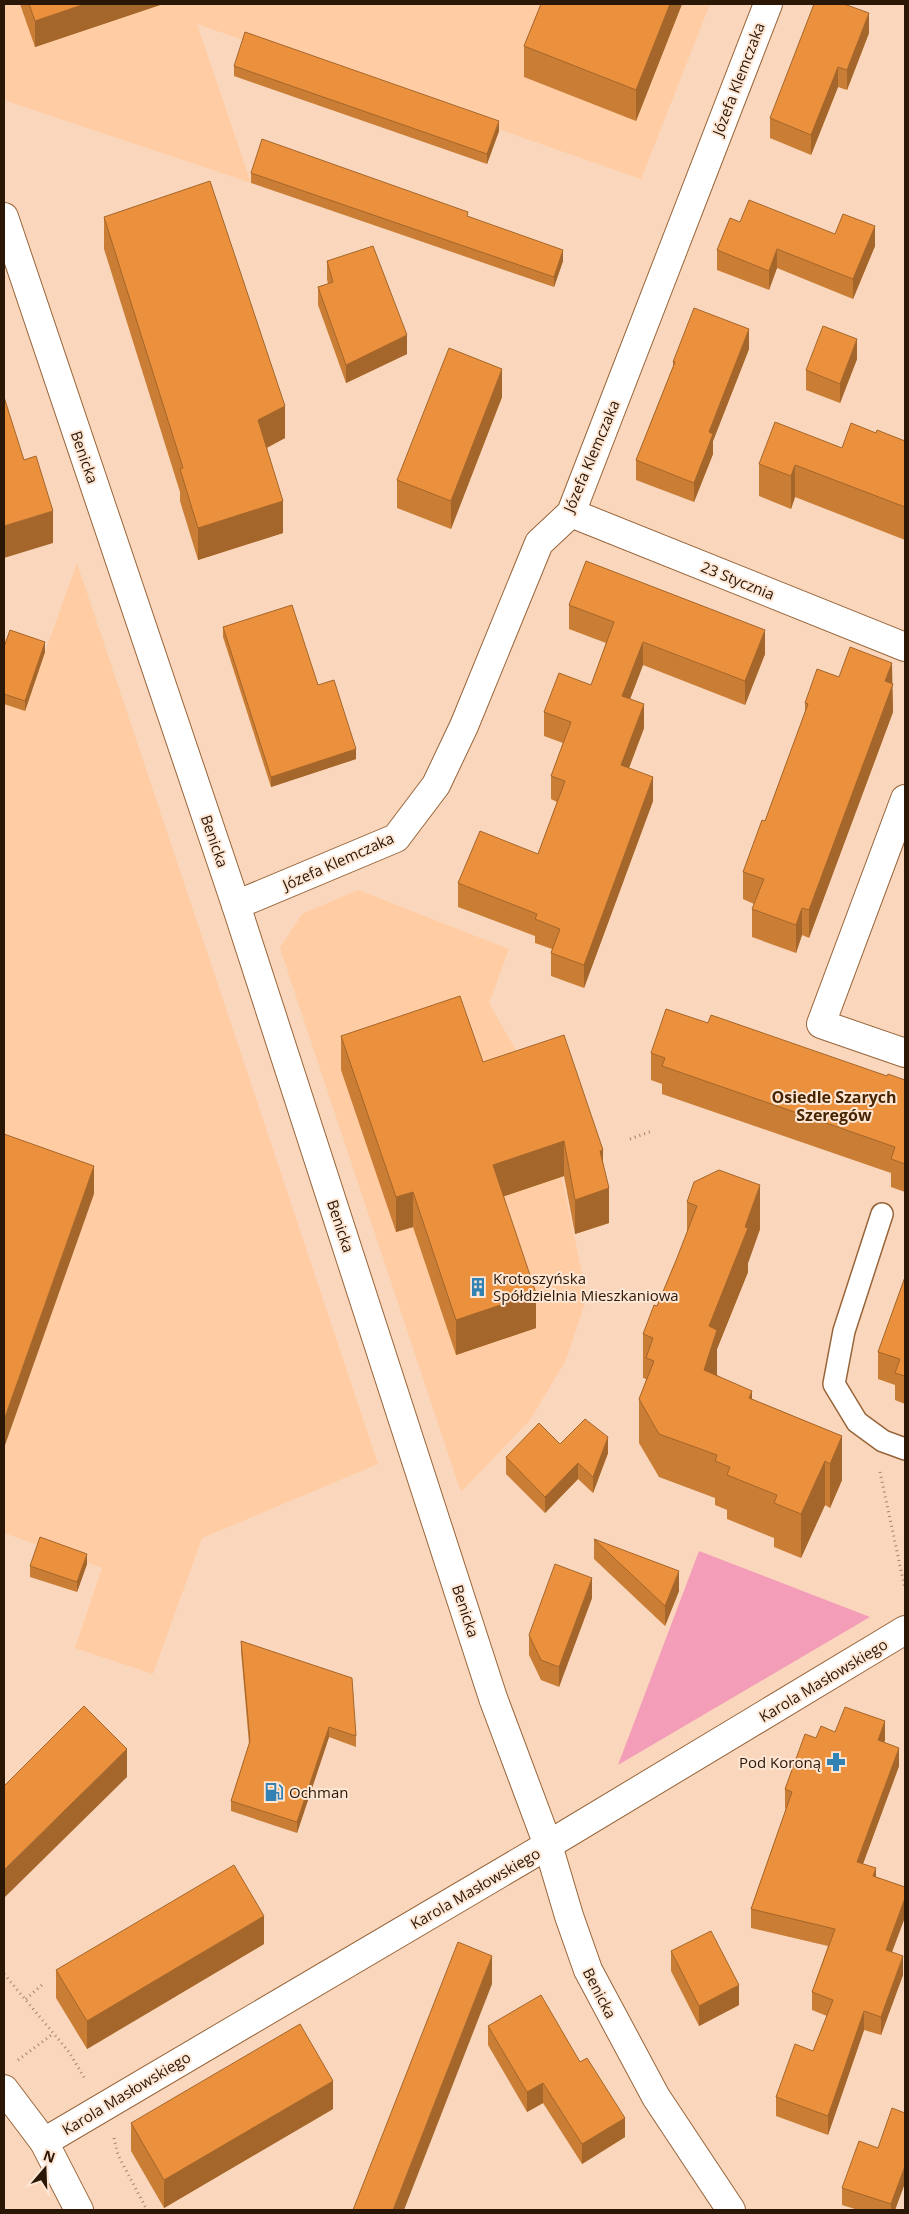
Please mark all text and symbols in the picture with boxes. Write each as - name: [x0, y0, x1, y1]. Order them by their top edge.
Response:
- street label: Józefa Klemczaka: [706, 19, 769, 140]
- street label: Józefa Klemczaka: [558, 397, 624, 517]
- street label: Benicka: [67, 428, 103, 486]
- street label: 23 Stycznia: [698, 556, 778, 604]
- street label: Benicka: [197, 812, 233, 870]
- street label: Józefa Klemczaka: [277, 827, 397, 895]
- district label: Osiedle Szarych Szeregów: [771, 1086, 897, 1126]
- street label: Benicka: [323, 1197, 359, 1255]
- place label: Krotoszyńska Spółdzielnia Mieszkaniowa: [493, 1268, 679, 1305]
- building icon: Krotoszyńska Spółdzielnia Mieszkaniowa: [467, 1276, 489, 1298]
- street label: Benicka: [448, 1582, 484, 1640]
- street label: Karola Masłowskiego: [755, 1634, 891, 1726]
- pharmacy icon: Pod Koroną: [825, 1751, 847, 1773]
- place label: Pod Koroną: [739, 1752, 821, 1772]
- fuel station icon: Ochman: [263, 1781, 285, 1803]
- place label: Ochman: [289, 1782, 348, 1802]
- street label: Karola Masłowskiego: [407, 1843, 543, 1933]
- street label: Benicka: [579, 1964, 621, 2022]
- street label: Karola Masłowskiego: [58, 2047, 194, 2139]
- north arrow: [20, 2144, 70, 2194]
- text: N: [41, 2145, 58, 2167]

